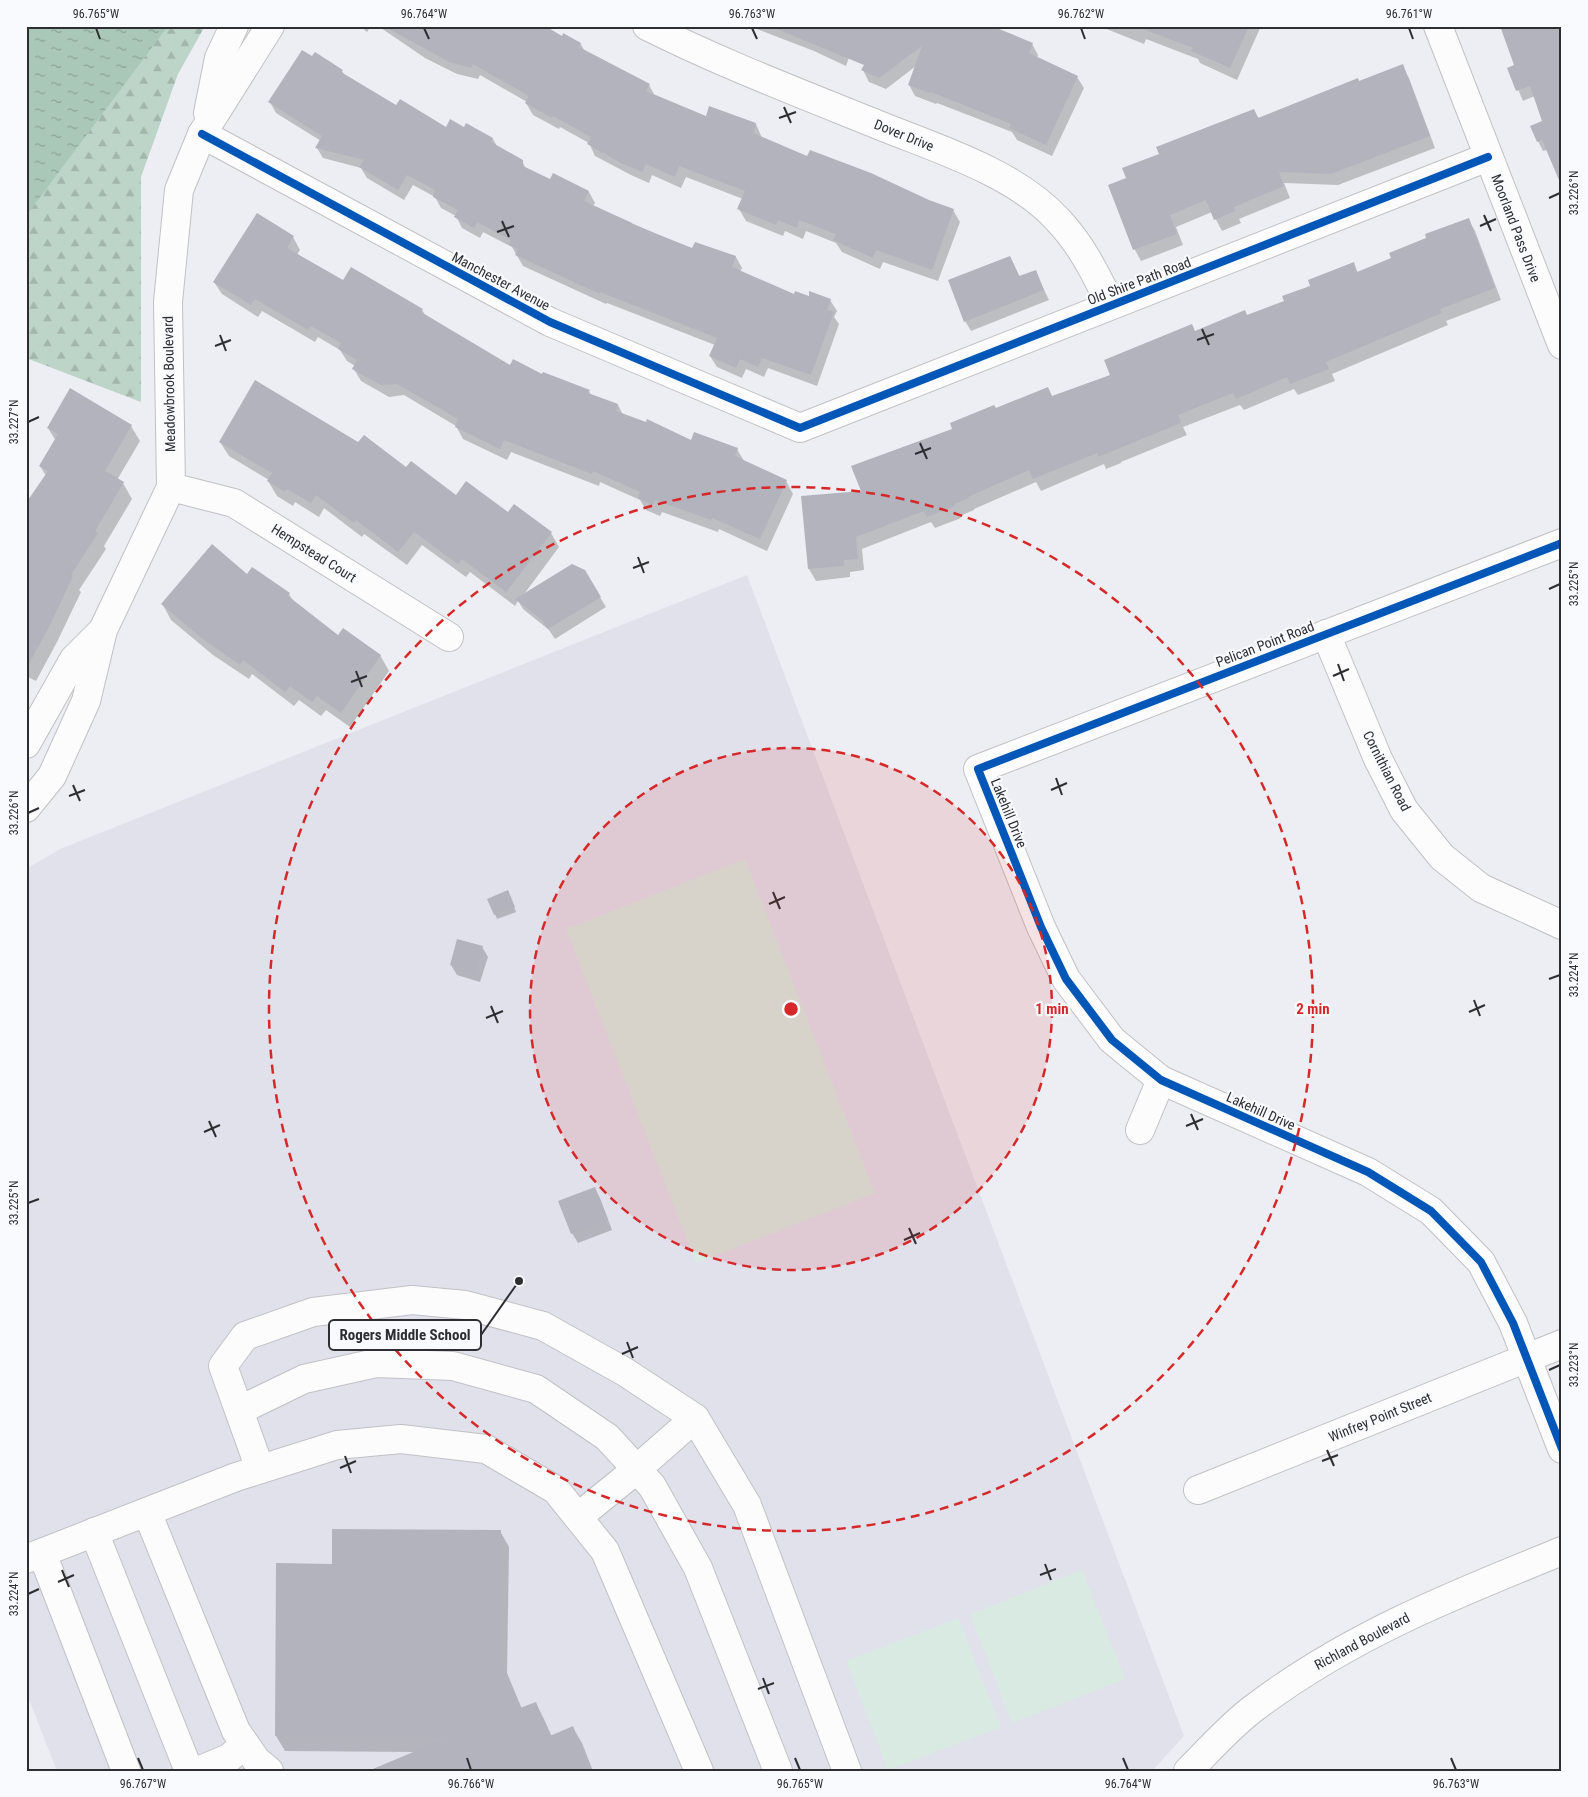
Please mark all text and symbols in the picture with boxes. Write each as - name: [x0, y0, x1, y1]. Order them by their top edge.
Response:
- text: 96.765°W: [73, 7, 119, 21]
- text: 96.764°W: [401, 7, 447, 21]
- text: 96.763°W: [729, 7, 775, 21]
- text: 96.762°W: [1058, 7, 1104, 21]
- text: 96.761°W: [1386, 7, 1432, 21]
- street label: Dover Drive: [872, 116, 937, 154]
- text: 33.226°N: [1567, 171, 1581, 215]
- street label: Moorland Pass Drive: [1488, 172, 1544, 285]
- street label: Manchester Avenue: [449, 248, 553, 314]
- street label: Old Shire Path Road: [1085, 254, 1193, 308]
- street label: Meadowbrook Boulevard: [160, 316, 178, 452]
- text: 33.227°N: [7, 400, 21, 444]
- street label: Hempstead Court: [269, 520, 359, 586]
- text: 33.225°N: [1567, 562, 1581, 606]
- street label: Pelican Point Road: [1214, 618, 1316, 670]
- street label: Cornithian Road: [1360, 728, 1414, 814]
- street label: Lakehill Drive: [988, 776, 1030, 851]
- text: 33.226°N: [7, 791, 21, 835]
- text: 33.224°N: [1567, 953, 1581, 997]
- centre of rings: [782, 1000, 800, 1018]
- text: 1 min: [1035, 1000, 1069, 1018]
- text: 2 min: [1296, 1000, 1330, 1018]
- street label: Lakehill Drive: [1224, 1089, 1298, 1133]
- text: 33.225°N: [7, 1181, 21, 1225]
- callout: Rogers Middle School: [329, 1320, 481, 1350]
- text: Rogers Middle School: [339, 1326, 471, 1344]
- text: 33.223°N: [1567, 1343, 1581, 1387]
- street label: Winfrey Point Street: [1326, 1389, 1434, 1445]
- text: 33.224°N: [7, 1572, 21, 1616]
- street label: Richland Boulevard: [1312, 1609, 1412, 1673]
- text: 96.767°W: [120, 1777, 166, 1791]
- text: 96.766°W: [448, 1777, 494, 1791]
- text: 96.765°W: [777, 1777, 823, 1791]
- text: 96.764°W: [1105, 1777, 1151, 1791]
- text: 96.763°W: [1433, 1777, 1479, 1791]

